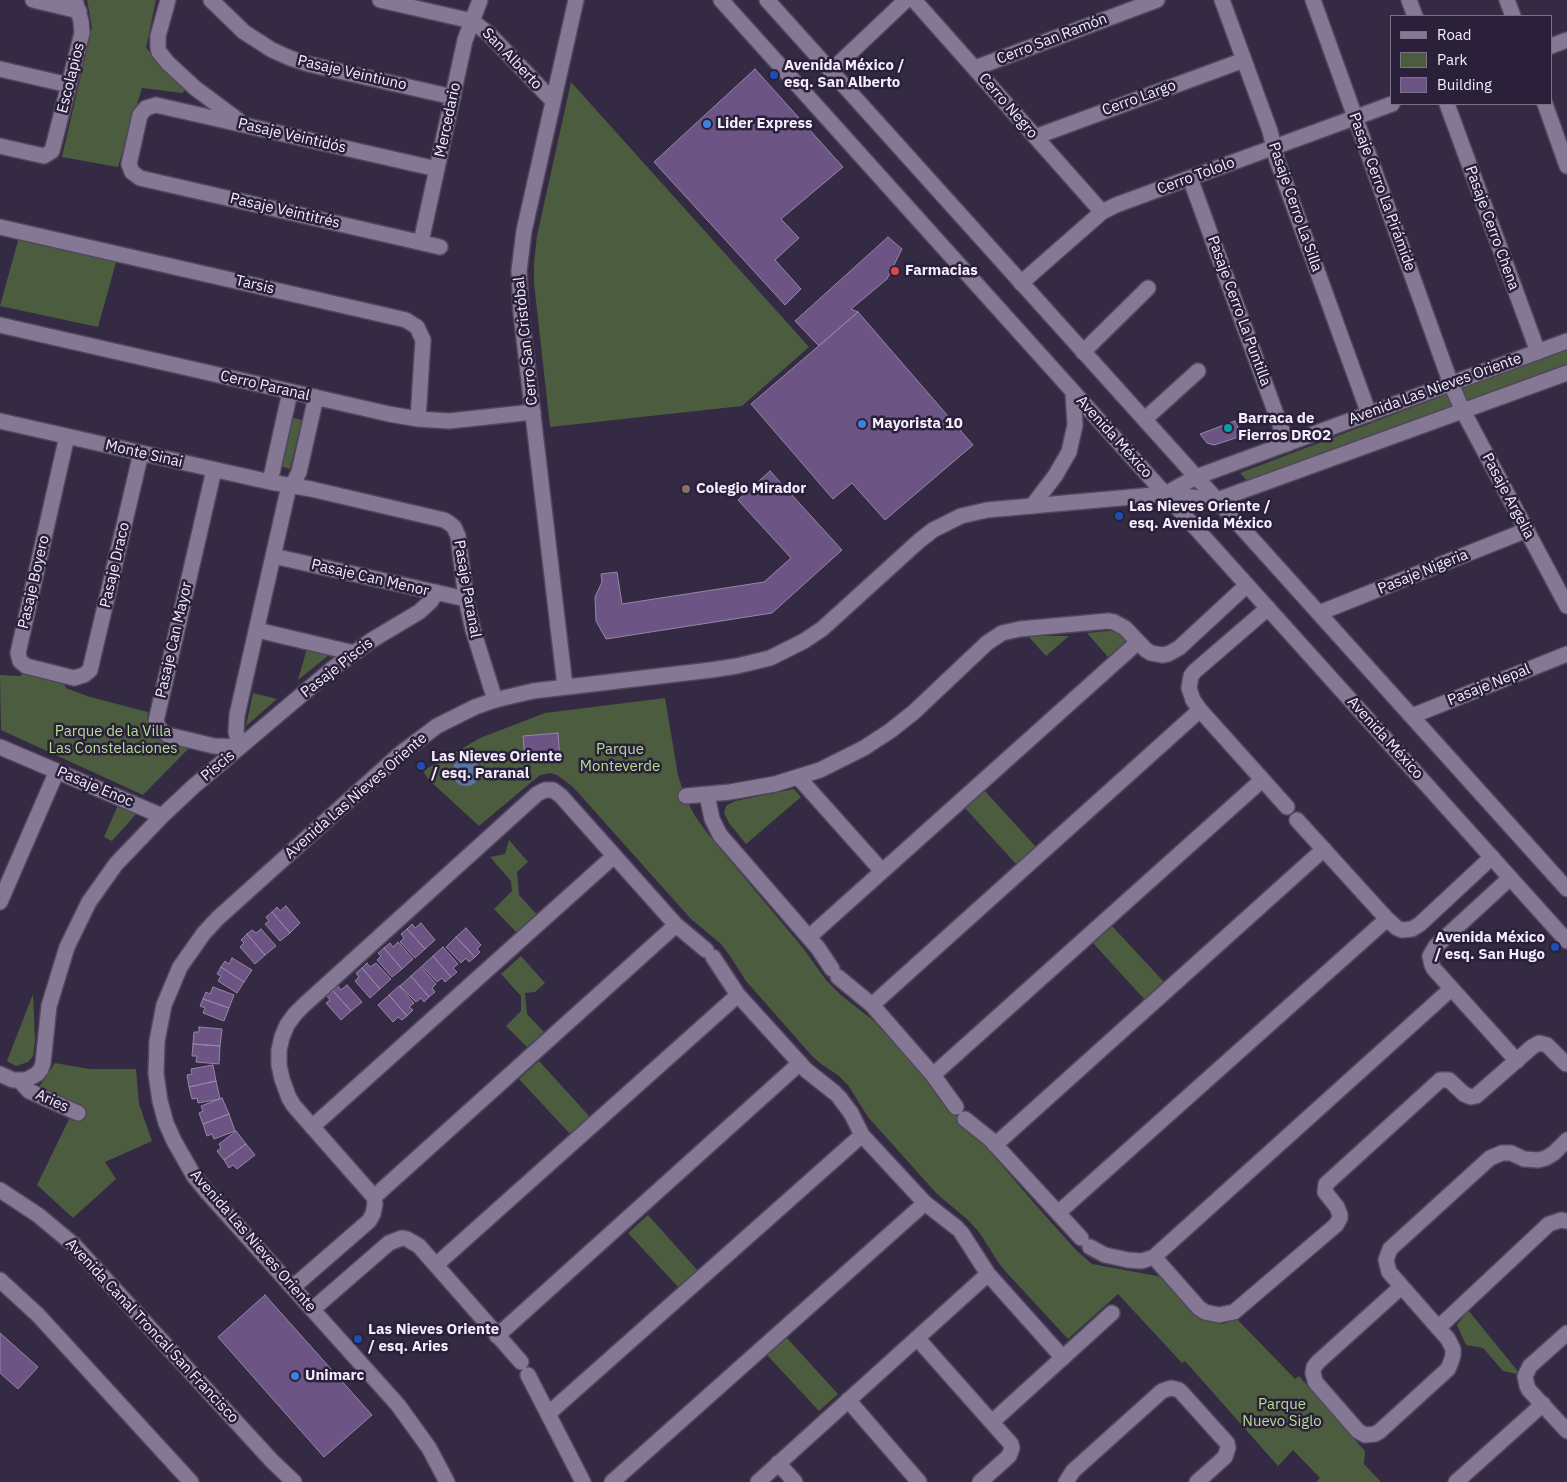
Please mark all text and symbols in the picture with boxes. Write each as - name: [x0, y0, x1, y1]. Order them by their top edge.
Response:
- street label: Cerro San Ramón: [994, 10, 1110, 68]
- legend: [1390, 15, 1552, 105]
- street label: San Alberto: [478, 24, 546, 94]
- text: Road: [1437, 25, 1472, 44]
- street label: Escolapios: [54, 41, 88, 115]
- text: Park: [1437, 50, 1467, 69]
- street label: Pasaje Veintiuno: [296, 52, 408, 94]
- place label: Avenida México / esq. San Alberto: [784, 57, 904, 92]
- marker: Avenida México / esq. San Alberto: [768, 69, 780, 81]
- street label: Cerro Negro: [975, 70, 1041, 142]
- text: Building: [1437, 75, 1492, 94]
- street label: Cerro Largo: [1100, 76, 1178, 120]
- street label: Mercedario: [431, 81, 465, 159]
- street label: Pasaje Cerro La Pirámide: [1345, 110, 1419, 274]
- street label: Pasaje Veintidós: [236, 115, 348, 157]
- place label: Lider Express: [717, 115, 812, 133]
- marker: Lider Express: [701, 118, 713, 130]
- street label: Pasaje Cerro La Silla: [1264, 140, 1326, 274]
- street label: Cerro Tololo: [1155, 154, 1237, 198]
- street label: Pasaje Cerro Chena: [1461, 163, 1523, 293]
- street label: Pasaje Veintitrés: [228, 190, 342, 232]
- street label: Pasaje Cerro La Puntilla: [1203, 233, 1275, 389]
- place label: Farmacias: [905, 262, 978, 280]
- marker: Farmacias: [889, 265, 901, 277]
- street label: Tarsis: [234, 272, 276, 298]
- street label: Cerro San Cristóbal: [510, 276, 542, 406]
- street label: Avenida Las Nieves Oriente: [1346, 349, 1524, 429]
- street label: Cerro Paranal: [218, 367, 312, 405]
- street label: Avenida México: [1072, 392, 1156, 482]
- place label: Barraca de Fierros DRO2: [1238, 410, 1331, 445]
- place label: Mayorista 10: [872, 415, 963, 433]
- marker: Mayorista 10: [856, 418, 868, 430]
- marker: Barraca de Fierros DRO2: [1222, 422, 1234, 434]
- street label: Monte Sinai: [104, 436, 184, 472]
- street label: Pasaje Argelia: [1478, 450, 1538, 542]
- place label: Colegio Mirador: [696, 480, 806, 498]
- marker: Colegio Mirador: [680, 483, 692, 495]
- place label: Las Nieves Oriente / esq. Avenida México: [1129, 498, 1272, 533]
- marker: Las Nieves Oriente / esq. Avenida México: [1113, 510, 1125, 522]
- street label: Pasaje Draco: [96, 521, 134, 609]
- street label: Pasaje Boyero: [15, 534, 53, 630]
- street label: Pasaje Paranal: [450, 539, 484, 639]
- street label: Pasaje Nigeria: [1375, 546, 1471, 598]
- street label: Pasaje Can Menor: [310, 556, 430, 600]
- street label: Pasaje Can Mayor: [152, 580, 196, 700]
- street label: Pasaje Piscis: [297, 634, 377, 702]
- street label: Pasaje Nepal: [1445, 660, 1533, 710]
- street label: Avenida México: [1343, 693, 1427, 783]
- park label: Parque de la Villa Las Constelaciones: [48, 723, 178, 758]
- street label: Avenida Las Nieves Oriente: [281, 729, 431, 863]
- park label: Parque Monteverde: [580, 741, 660, 776]
- street label: Piscis: [197, 747, 239, 785]
- place label: Las Nieves Oriente / esq. Paranal: [431, 748, 562, 783]
- marker: Las Nieves Oriente / esq. Paranal: [415, 760, 427, 772]
- street label: Pasaje Enoc: [54, 763, 136, 811]
- place label: Avenida México / esq. San Hugo: [1434, 929, 1545, 964]
- marker: Avenida México / esq. San Hugo: [1549, 941, 1561, 953]
- street label: Aries: [33, 1086, 71, 1116]
- street label: Avenida Las Nieves Oriente: [186, 1166, 320, 1316]
- street label: Avenida Canal Troncal San Francisco: [62, 1235, 242, 1427]
- place label: Las Nieves Oriente / esq. Aries: [368, 1321, 499, 1356]
- marker: Las Nieves Oriente / esq. Aries: [352, 1333, 364, 1345]
- place label: Unimarc: [305, 1367, 364, 1385]
- marker: Unimarc: [289, 1370, 301, 1382]
- park label: Parque Nuevo Siglo: [1242, 1396, 1322, 1431]

